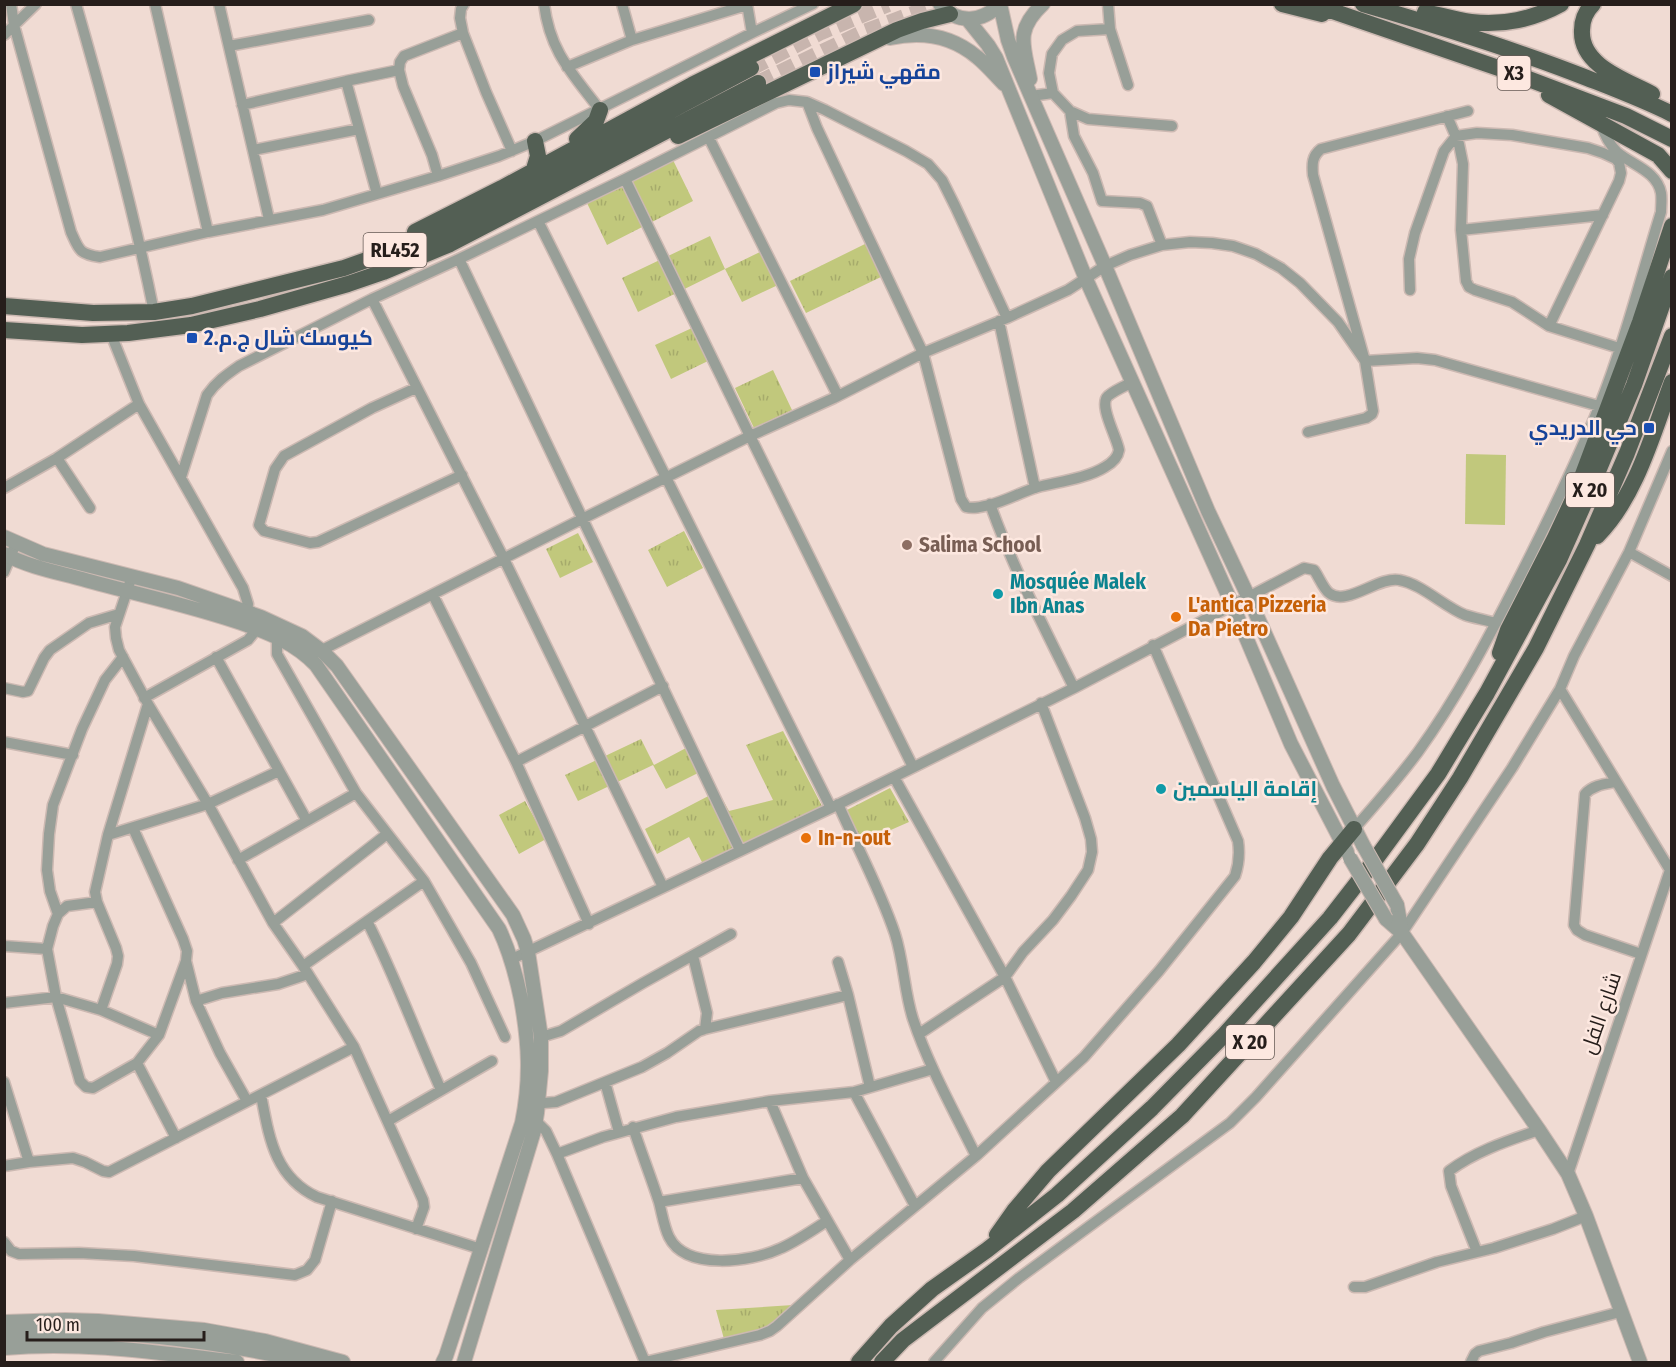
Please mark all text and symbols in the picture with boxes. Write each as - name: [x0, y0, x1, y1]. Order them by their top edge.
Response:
- road number: X3: [1498, 56, 1530, 90]
- place label: مقهي شيراز: [826, 59, 941, 89]
- marker: مقهي شيراز: [808, 65, 822, 79]
- road number: RL452: [364, 233, 426, 267]
- place label: كيوسك شال ج.م.2: [203, 325, 373, 352]
- marker: كيوسك شال ج.م.2: [185, 331, 199, 345]
- place label: حي الدريدي: [1529, 415, 1637, 445]
- marker: حي الدريدي: [1642, 421, 1656, 435]
- road number: X 20: [1566, 473, 1614, 507]
- place label: Salima School: [919, 532, 1042, 558]
- marker: Salima School: [900, 538, 914, 552]
- place label: Mosquée Malek Ibn Anas: [1010, 569, 1146, 619]
- marker: Mosquée Malek Ibn Anas: [991, 587, 1005, 601]
- place label: L'antica Pizzeria Da Pietro: [1188, 592, 1327, 642]
- marker: L'antica Pizzeria Da Pietro: [1169, 610, 1183, 624]
- place label: إقامة الياسمين: [1173, 776, 1317, 803]
- marker: إقامة الياسمين: [1154, 782, 1168, 796]
- place label: In-n-out: [818, 825, 892, 851]
- marker: In-n-out: [799, 831, 813, 845]
- street label: شارع الفل: [1575, 969, 1628, 1058]
- road number: X 20: [1226, 1025, 1274, 1059]
- scale bar: [27, 1304, 204, 1342]
- text: 100 m: [36, 1314, 80, 1336]

